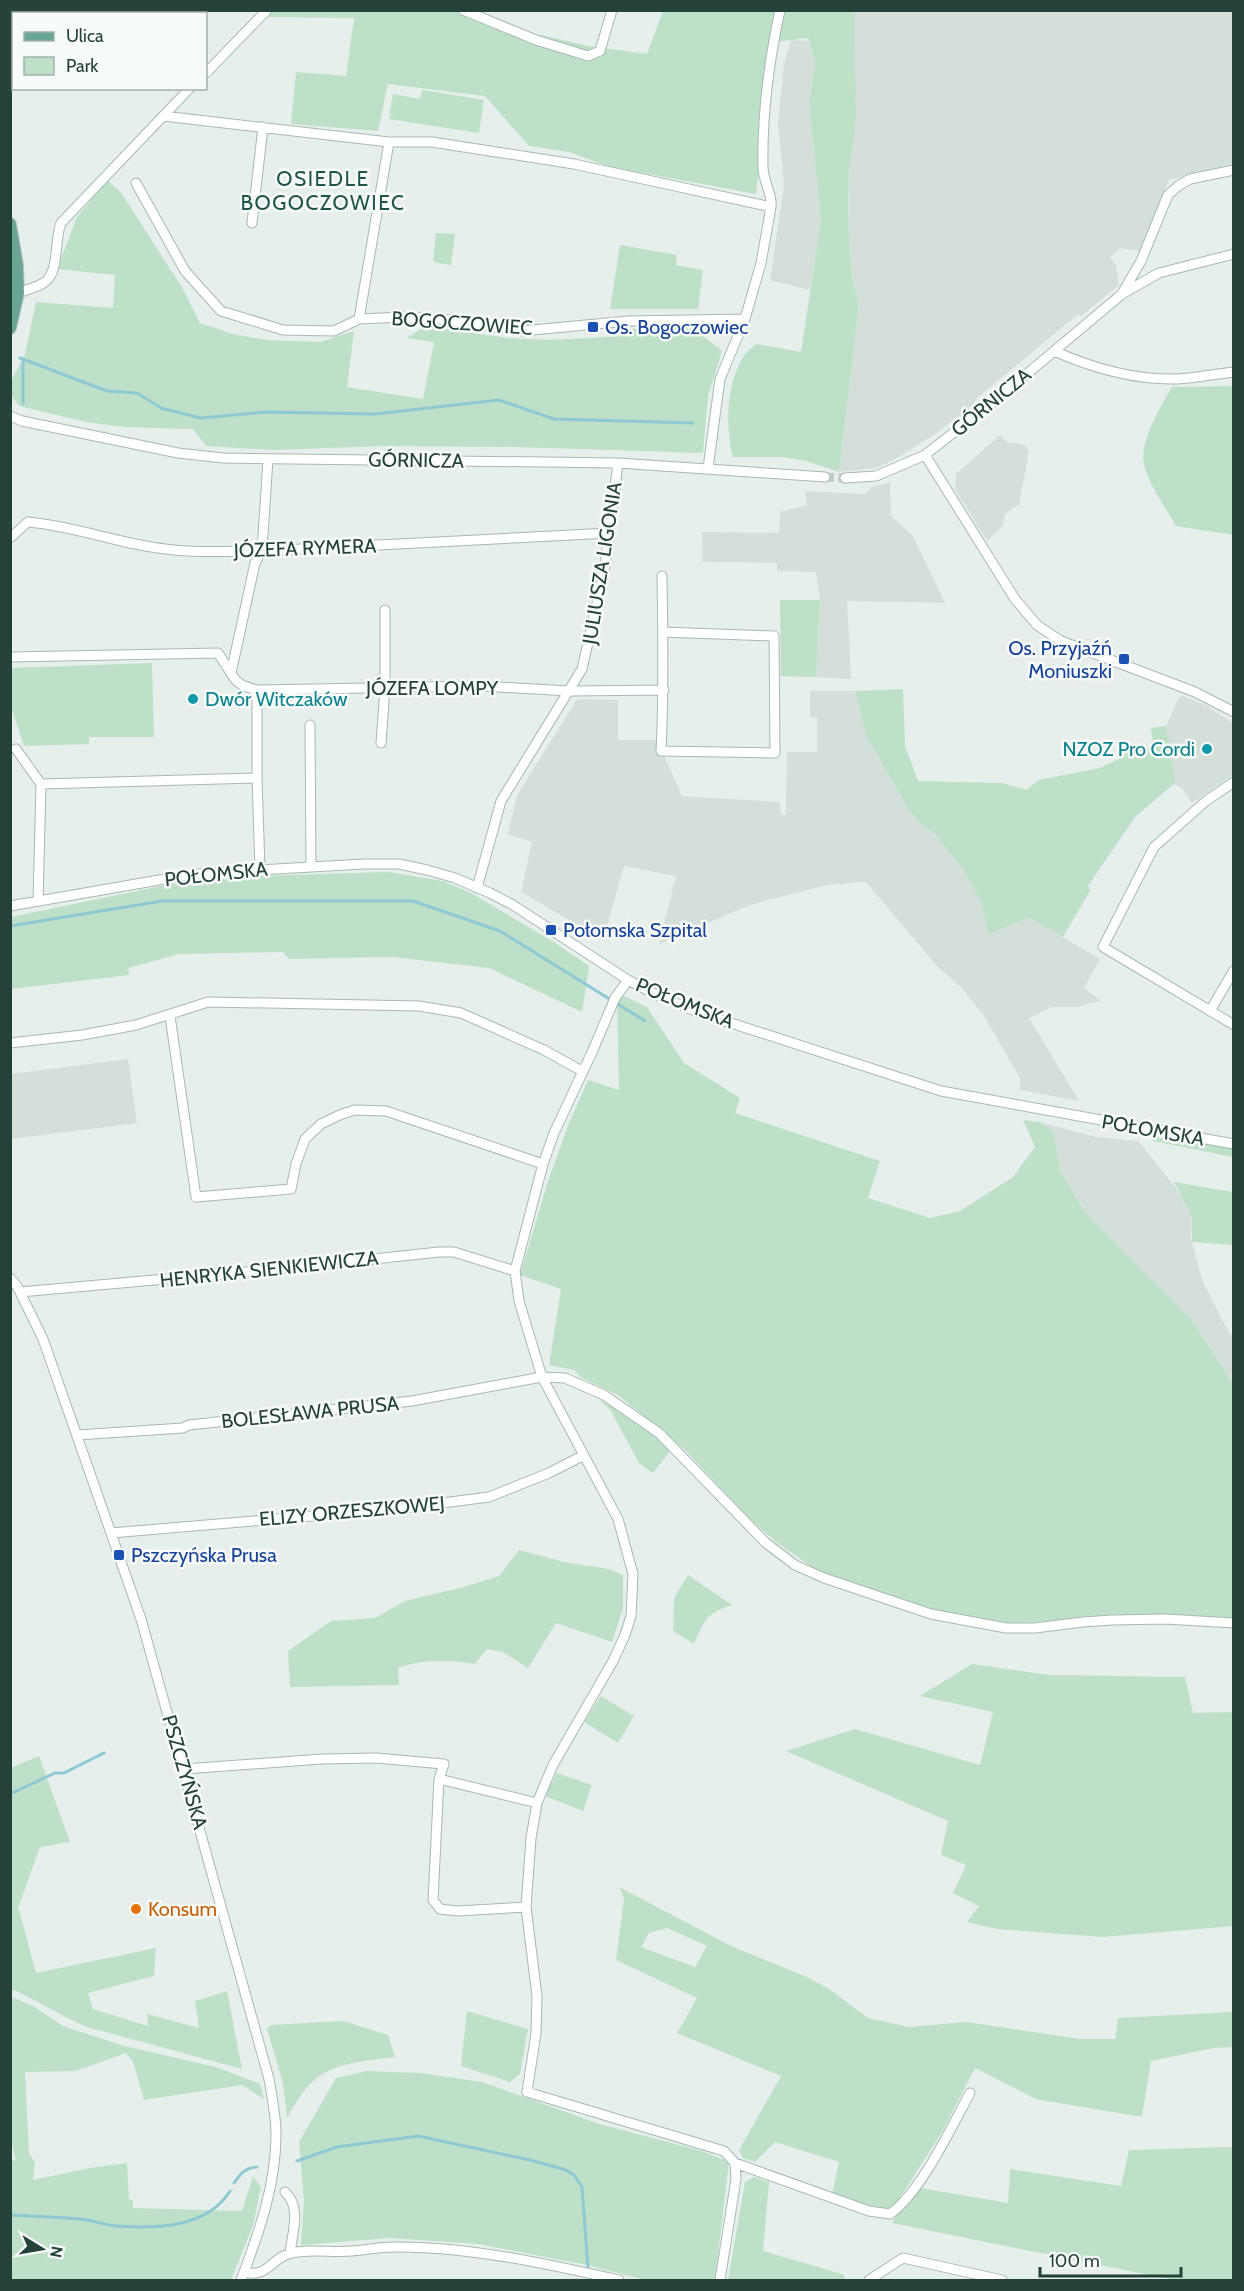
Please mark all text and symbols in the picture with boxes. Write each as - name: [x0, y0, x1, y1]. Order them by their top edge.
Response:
- legend: [12, 12, 207, 90]
- text: Ulica: [66, 25, 104, 47]
- text: Park: [66, 55, 99, 77]
- district label: OSIEDLE BOGOCZOWIEC: [240, 166, 406, 215]
- street label: BOGOCZOWIEC: [391, 306, 533, 340]
- place label: Os. Bogoczowiec: [605, 315, 748, 339]
- marker: Os. Bogoczowiec: [586, 320, 600, 334]
- street label: GÓRNICZA: [946, 362, 1036, 441]
- street label: GÓRNICZA: [368, 447, 465, 473]
- street label: JULIUSZA LIGONIA: [577, 479, 627, 647]
- street label: JÓZEFA RYMERA: [232, 533, 377, 563]
- place label: Os. Przyjaźń Moniuszki: [1008, 636, 1112, 683]
- marker: Os. Przyjaźń Moniuszki: [1117, 652, 1131, 666]
- street label: JÓZEFA LOMPY: [365, 676, 499, 700]
- place label: Dwór Witczaków: [205, 687, 348, 711]
- marker: Dwór Witczaków: [186, 692, 200, 706]
- place label: NZOZ Pro Cordi: [1063, 737, 1195, 761]
- marker: NZOZ Pro Cordi: [1200, 742, 1214, 756]
- street label: POŁOMSKA: [163, 857, 269, 891]
- place label: Połomska Szpital: [563, 918, 707, 942]
- marker: Połomska Szpital: [544, 923, 558, 937]
- street label: POŁOMSKA: [632, 972, 738, 1034]
- street label: POŁOMSKA: [1100, 1109, 1207, 1151]
- street label: HENRYKA SIENKIEWICZA: [159, 1246, 380, 1292]
- street label: BOLESŁAWA PRUSA: [220, 1391, 401, 1433]
- street label: ELIZY ORZESZKOWEJ: [258, 1491, 446, 1531]
- place label: Pszczyńska Prusa: [131, 1543, 277, 1567]
- marker: Pszczyńska Prusa: [112, 1548, 126, 1562]
- street label: PSZCZYŃSKA: [157, 1712, 213, 1833]
- place label: Konsum: [148, 1897, 217, 1921]
- marker: Konsum: [129, 1902, 143, 1916]
- north arrow: [12, 2219, 72, 2279]
- scale bar: [1040, 2240, 1181, 2278]
- text: N: [46, 2244, 67, 2259]
- text: 100 m: [1049, 2250, 1100, 2272]

